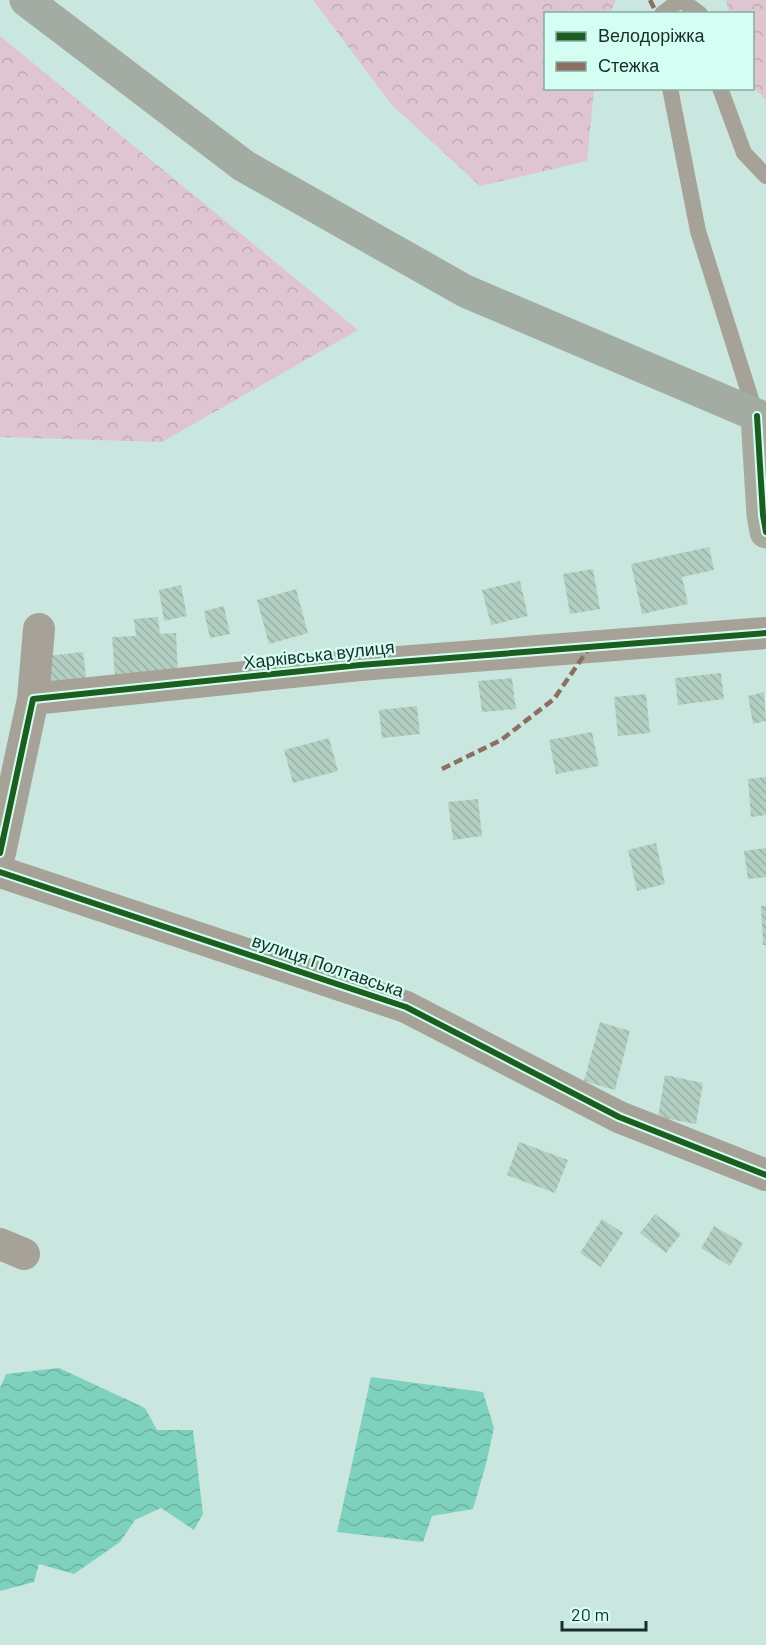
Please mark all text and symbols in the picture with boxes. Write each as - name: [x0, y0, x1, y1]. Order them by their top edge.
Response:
- legend: [544, 12, 754, 90]
- text: Велодоріжка: [598, 24, 706, 46]
- text: Стежка: [598, 54, 660, 76]
- street label: Харківська вулиця: [242, 635, 396, 673]
- street label: вулиця Полтавська: [250, 929, 408, 1002]
- scale bar: [562, 1594, 646, 1632]
- text: 20 m: [571, 1603, 609, 1625]

